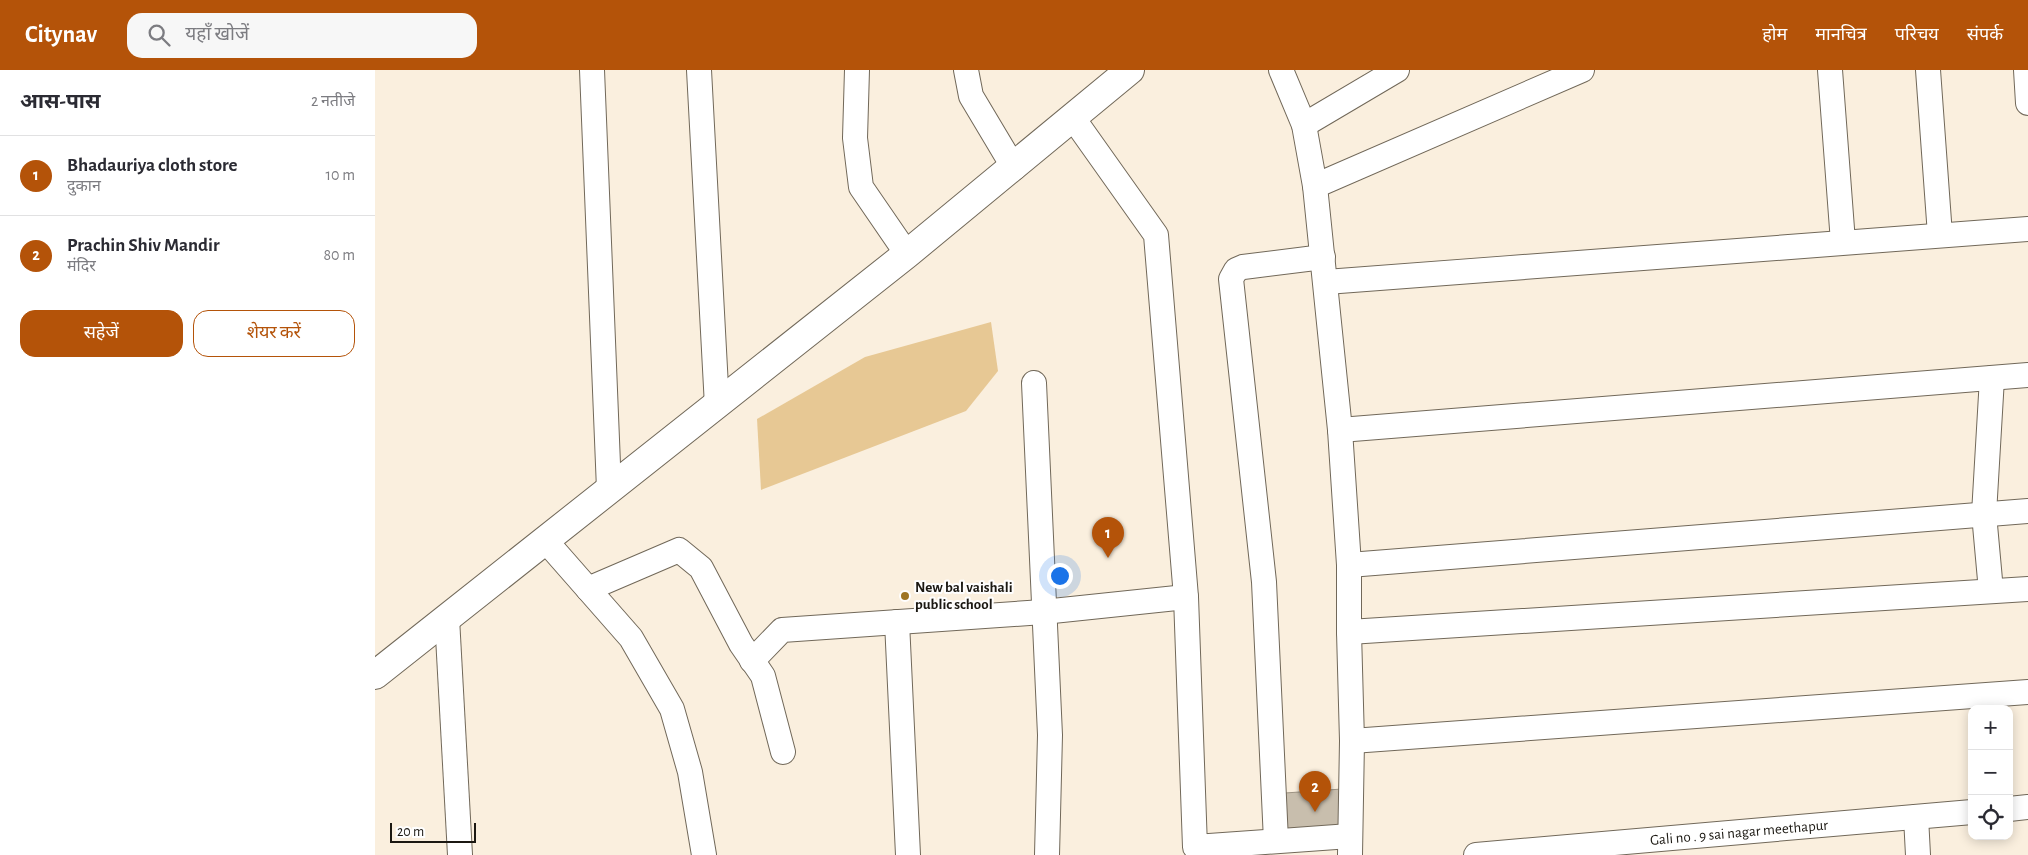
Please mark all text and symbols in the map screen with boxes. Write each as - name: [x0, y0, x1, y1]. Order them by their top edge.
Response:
- search box: [127, 13, 477, 58]
- icon: search: [145, 21, 173, 49]
- text: Citynav: [25, 23, 97, 47]
- text: यहाँ खोजें: [185, 25, 249, 44]
- text: होम: [1762, 26, 1787, 44]
- text: मानचित्र: [1815, 26, 1867, 44]
- text: परिचय: [1895, 26, 1939, 44]
- text: संपर्क: [1967, 26, 2003, 44]
- text: आस-पास: [20, 91, 101, 112]
- text: 2 नतीजे: [311, 93, 355, 109]
- text: Bhadauriya cloth store: [67, 156, 238, 175]
- text: 1: [33, 167, 39, 183]
- text: 10 m: [326, 167, 355, 183]
- text: दुकान: [67, 178, 101, 194]
- text: Prachin Shiv Mandir: [67, 236, 220, 255]
- text: 2: [32, 247, 40, 263]
- text: 80 m: [324, 247, 355, 263]
- text: मंदिर: [67, 258, 96, 274]
- button: सहेजें: [20, 310, 183, 357]
- button: शेयर करें: [193, 310, 355, 357]
- pin: 1: [1092, 517, 1124, 558]
- your location: [1047, 563, 1073, 589]
- place label: New bal vaishali public school: [915, 580, 1013, 612]
- marker: New bal vaishali public school: [899, 590, 911, 602]
- map controls: [1968, 705, 2013, 840]
- button: +: [1968, 705, 2013, 750]
- button: −: [1968, 750, 2013, 795]
- pin: 2: [1299, 771, 1331, 812]
- button: locate: [1968, 795, 2013, 840]
- street label: Gali no . 9 sai nagar meethapur: [1649, 817, 1829, 848]
- scale bar: [390, 820, 476, 843]
- text: 20 m: [397, 825, 424, 839]

